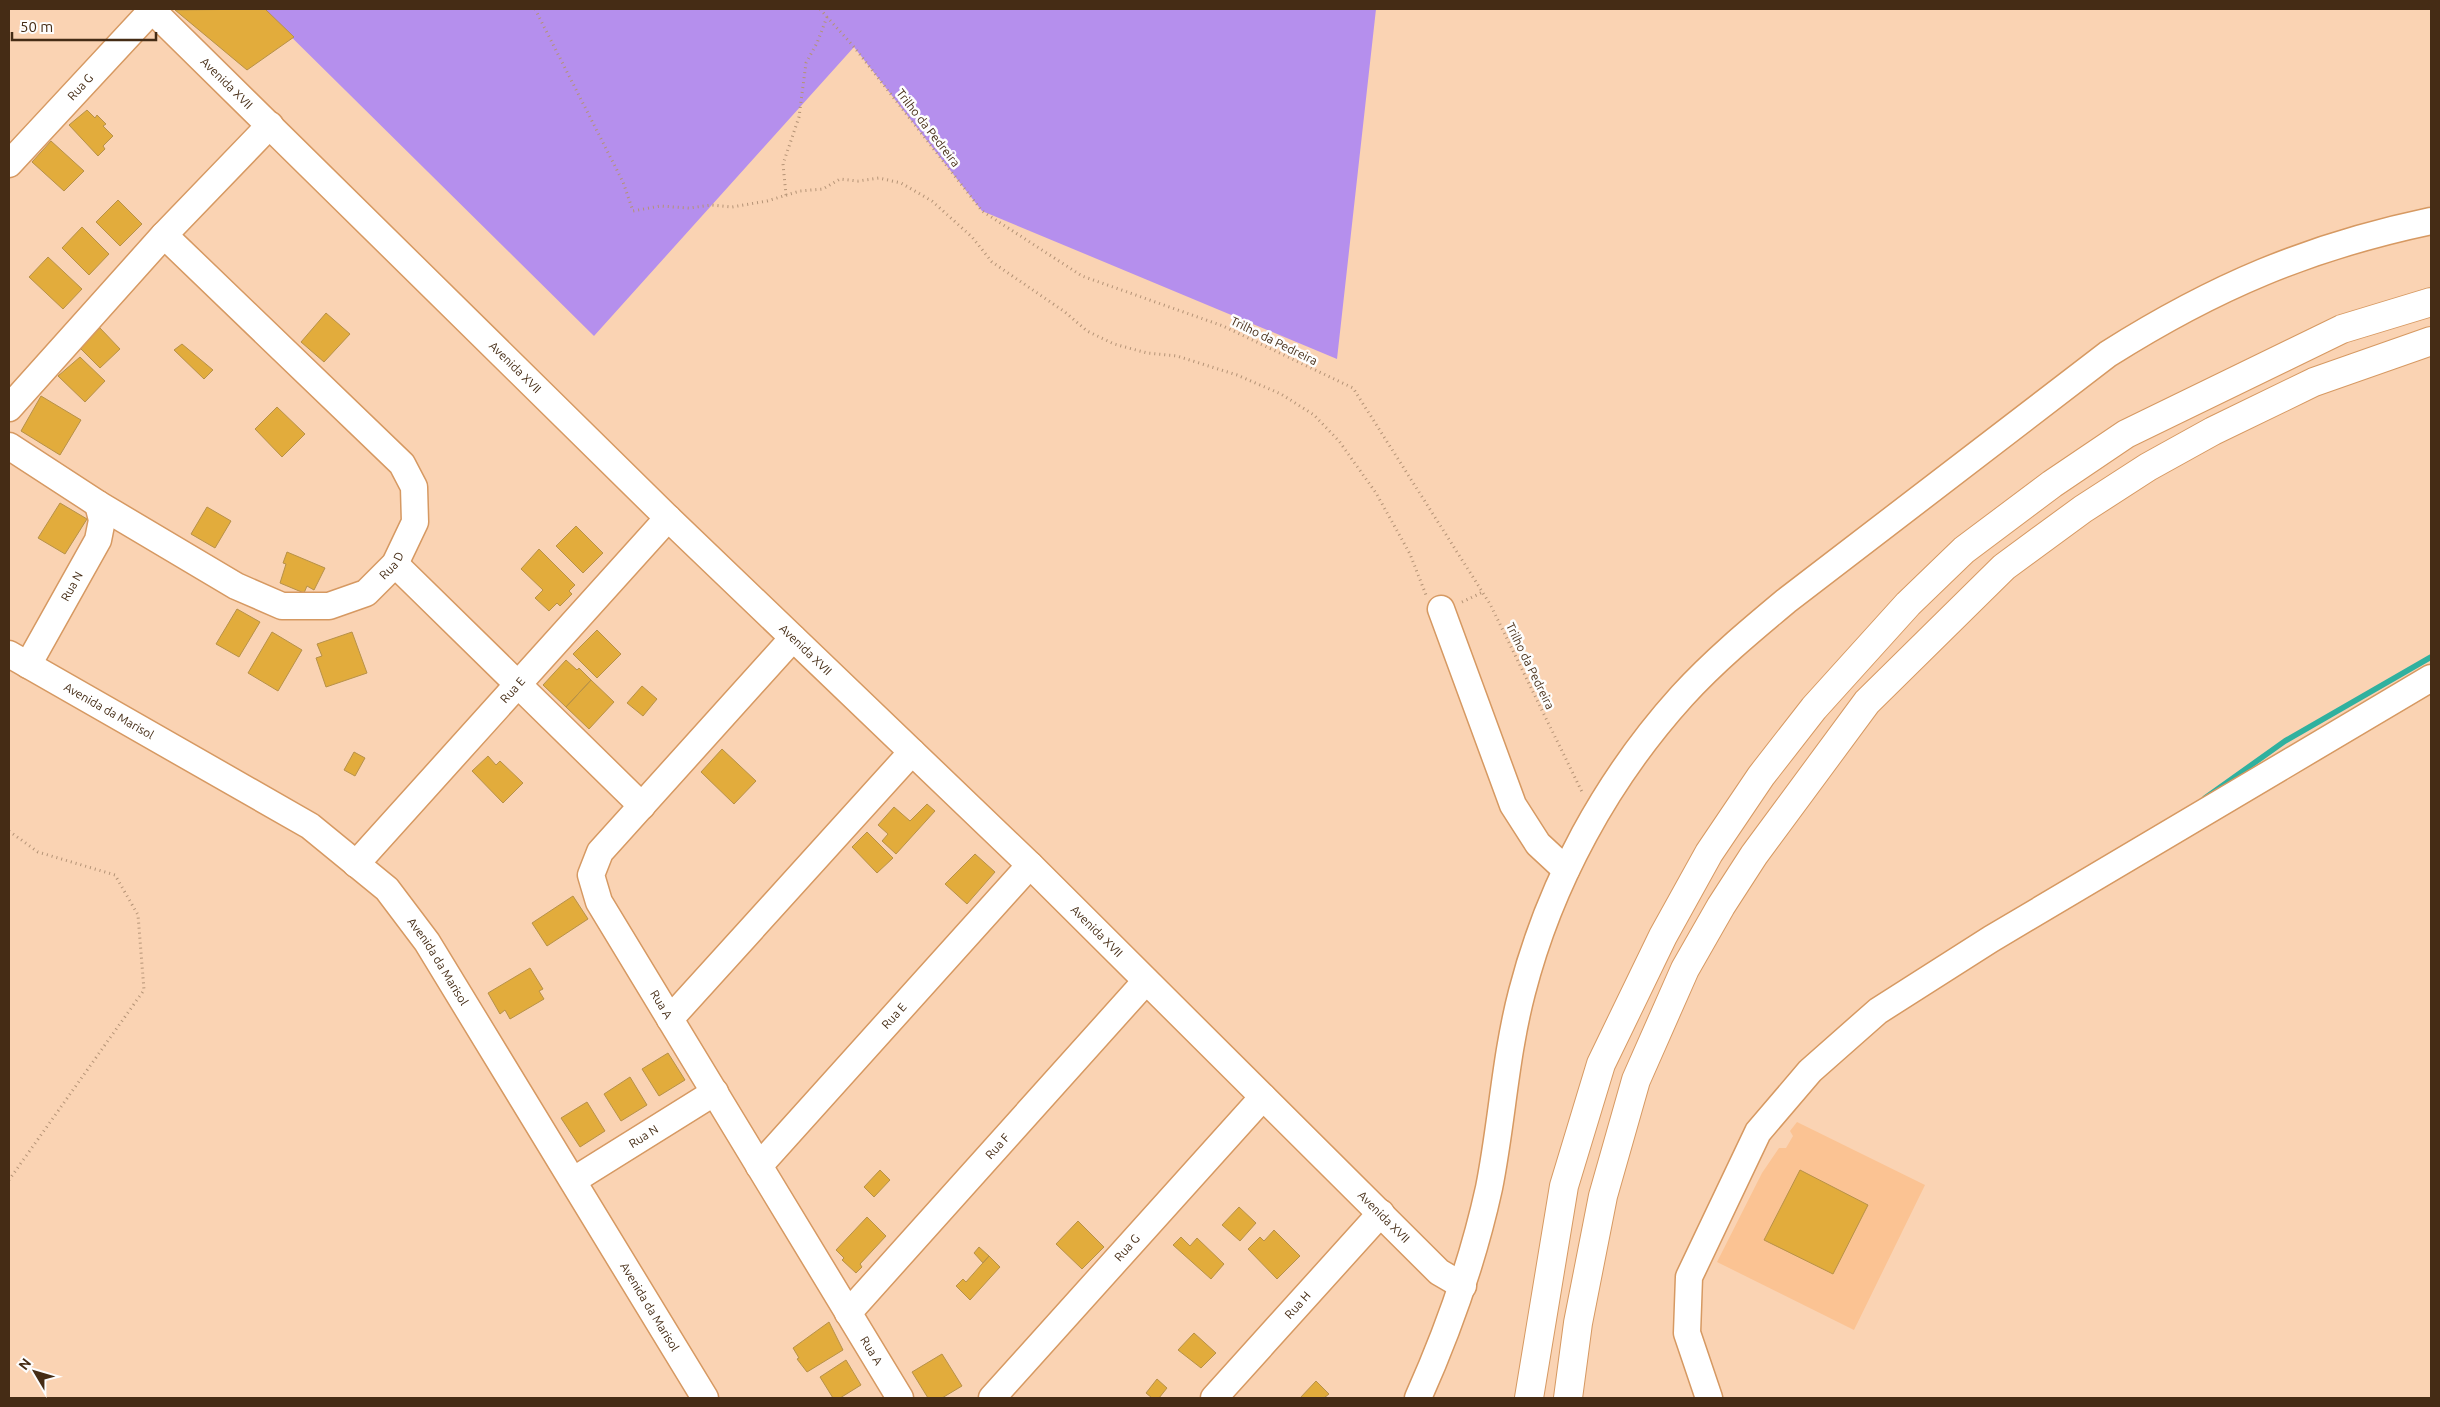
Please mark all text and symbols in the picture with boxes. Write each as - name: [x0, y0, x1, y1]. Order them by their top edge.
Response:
- scale bar: [12, 10, 156, 42]
- text: 50 m: [20, 18, 53, 35]
- street label: Avenida XVII: [198, 55, 255, 111]
- street label: Rua G: [65, 71, 95, 103]
- street label: Trilho da Pedreira: [894, 86, 963, 169]
- street label: Trilho da Pedreira: [1229, 314, 1320, 367]
- street label: Avenida XVII: [487, 339, 544, 395]
- street label: Rua D: [377, 549, 406, 582]
- street label: Rua N: [58, 569, 85, 603]
- street label: Trilho da Pedreira: [1504, 620, 1557, 711]
- street label: Avenida XVII: [777, 621, 835, 677]
- street label: Rua E: [497, 674, 527, 705]
- street label: Avenida da Marisol: [62, 680, 156, 741]
- street label: Avenida XVII: [1069, 903, 1125, 959]
- street label: Avenida da Marisol: [405, 915, 471, 1008]
- street label: Rua A: [648, 988, 675, 1021]
- street label: Rua E: [879, 1000, 909, 1031]
- street label: Rua N: [626, 1122, 660, 1150]
- street label: Rua F: [983, 1131, 1012, 1161]
- street label: Avenida XVII: [1356, 1188, 1413, 1245]
- street label: Rua G: [1112, 1232, 1142, 1264]
- street label: Avenida da Marisol: [618, 1260, 682, 1353]
- street label: Rua H: [1282, 1289, 1313, 1321]
- street label: Rua A: [858, 1334, 885, 1367]
- north arrow: [10, 1347, 60, 1397]
- text: N: [15, 1355, 34, 1373]

